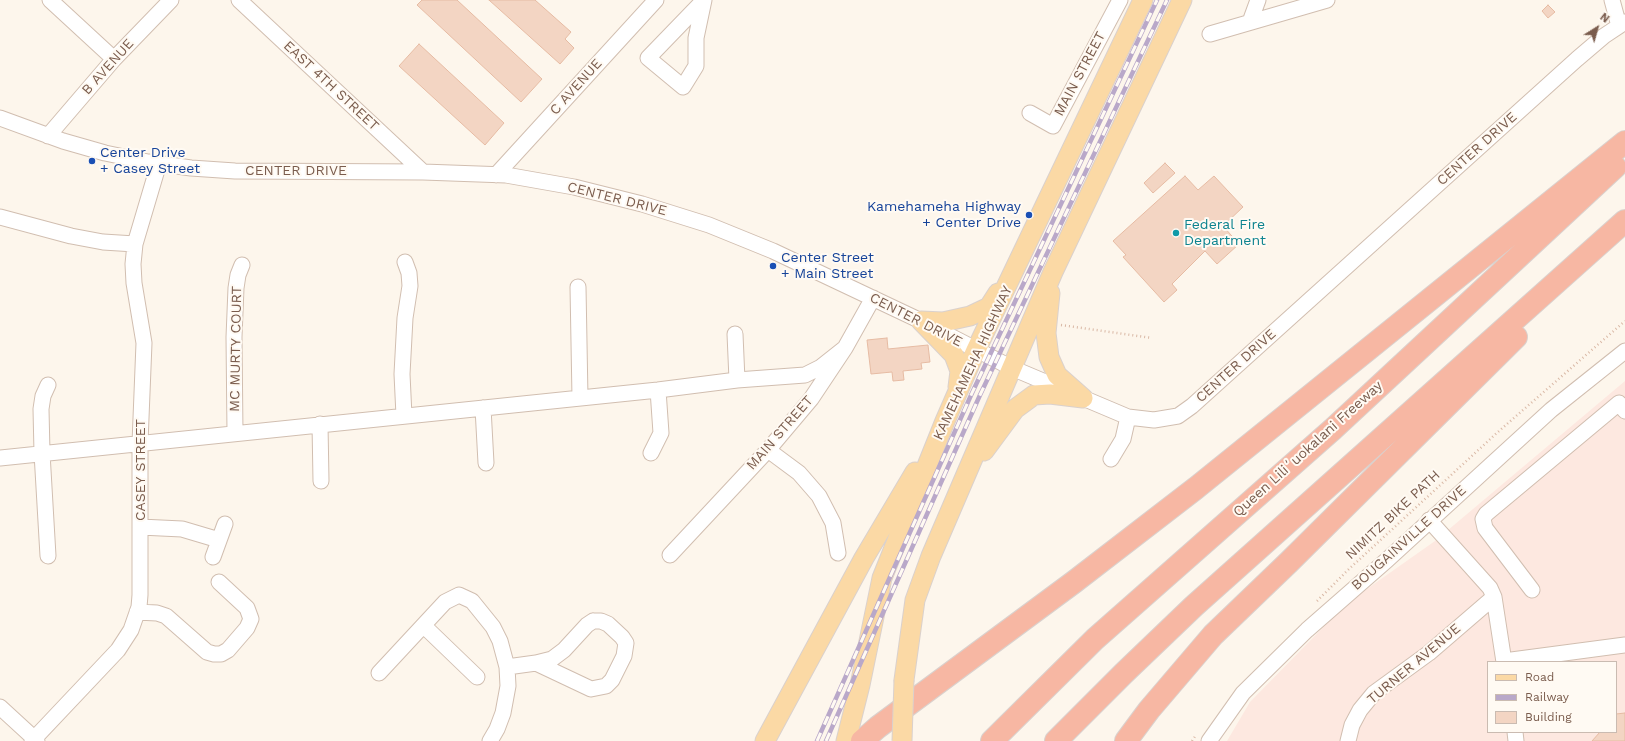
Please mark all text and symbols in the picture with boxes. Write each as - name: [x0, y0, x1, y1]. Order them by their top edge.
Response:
- north arrow: [1577, 8, 1617, 48]
- text: N: [1597, 10, 1612, 26]
- street label: MAIN STREET: [1051, 29, 1109, 119]
- street label: B AVENUE: [79, 36, 137, 98]
- street label: EAST 4TH STREET: [280, 37, 382, 135]
- street label: C AVENUE: [546, 55, 606, 119]
- street label: CENTER DRIVE: [1434, 109, 1520, 189]
- place label: Center Drive + Casey Street: [100, 145, 200, 178]
- marker: Center Drive + Casey Street: [87, 156, 97, 166]
- street label: CENTER DRIVE: [245, 163, 347, 179]
- street label: CENTER DRIVE: [566, 179, 668, 219]
- place label: Kamehameha Highway + Center Drive: [867, 199, 1021, 232]
- marker: Kamehameha Highway + Center Drive: [1024, 210, 1034, 220]
- place label: Federal Fire Department: [1184, 217, 1266, 250]
- marker: Federal Fire Department: [1171, 228, 1181, 238]
- place label: Center Street + Main Street: [781, 250, 874, 282]
- marker: Center Street + Main Street: [768, 261, 778, 271]
- street label: KAMEHAMEHA HIGHWAY: [930, 283, 1016, 443]
- street label: MC MURTY COURT: [227, 286, 245, 412]
- street label: CENTER DRIVE: [867, 289, 965, 351]
- street label: CENTER DRIVE: [1193, 326, 1279, 406]
- street label: Queen Liliʻuokalani Freeway: [1230, 377, 1386, 521]
- street label: MAIN STREET: [743, 392, 817, 474]
- street label: CASEY STREET: [133, 419, 149, 521]
- street label: NIMITZ BIKE PATH: [1342, 467, 1444, 563]
- street label: BOUGAINVILLE DRIVE: [1348, 482, 1470, 594]
- street label: TURNER AVENUE: [1364, 620, 1464, 708]
- legend: [1487, 661, 1617, 733]
- text: Road: [1525, 670, 1554, 684]
- text: Railway: [1525, 690, 1569, 704]
- text: Building: [1525, 710, 1572, 724]

